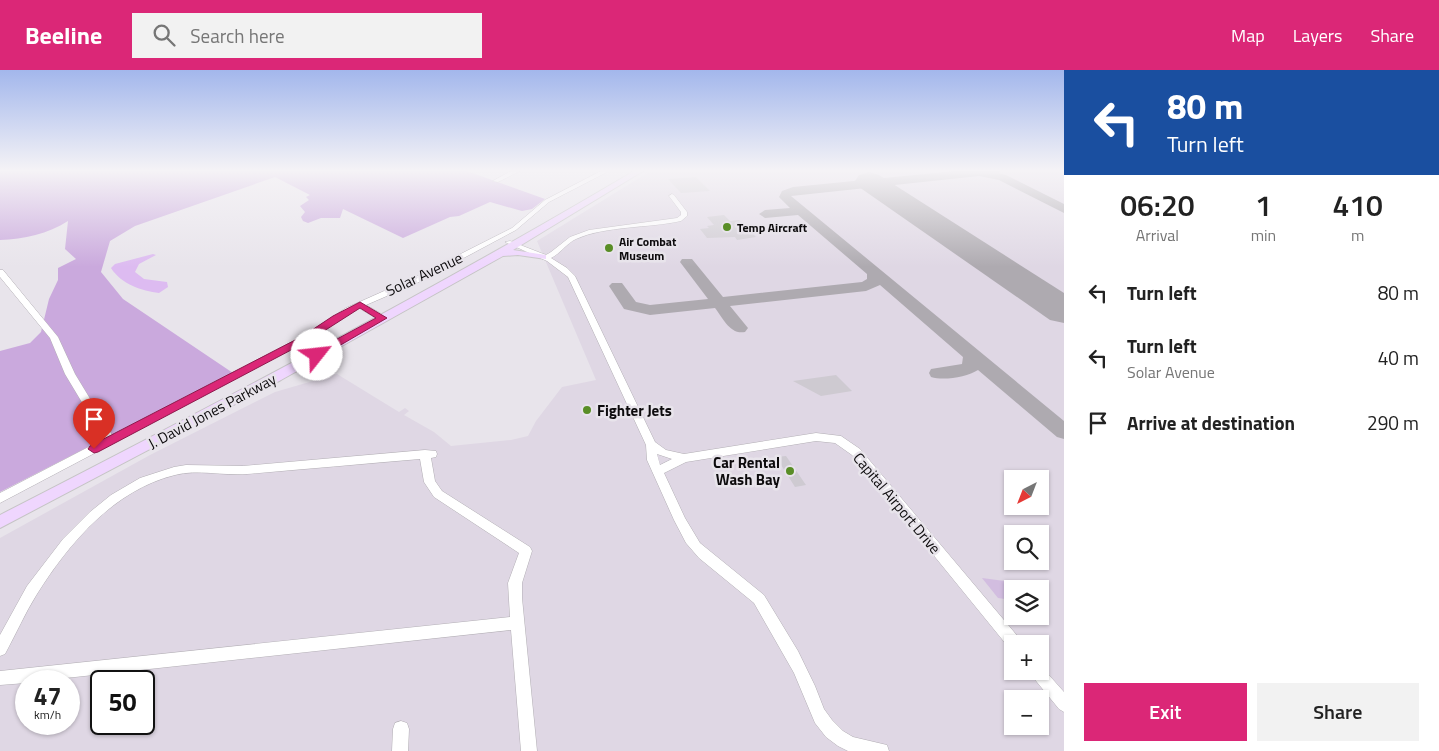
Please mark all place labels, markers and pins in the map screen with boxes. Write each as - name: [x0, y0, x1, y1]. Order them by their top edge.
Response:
- place label: Temp Aircraft: [737, 218, 808, 237]
- marker: Temp Aircraft: [721, 221, 733, 233]
- place label: Air Combat Museum: [619, 232, 677, 265]
- marker: Air Combat Museum: [603, 242, 615, 254]
- pin: [73, 398, 115, 449]
- place label: Fighter Jets: [597, 399, 672, 422]
- marker: Fighter Jets: [581, 404, 593, 416]
- place label: Car Rental Wash Bay: [713, 451, 780, 491]
- marker: Car Rental Wash Bay: [784, 465, 796, 477]

